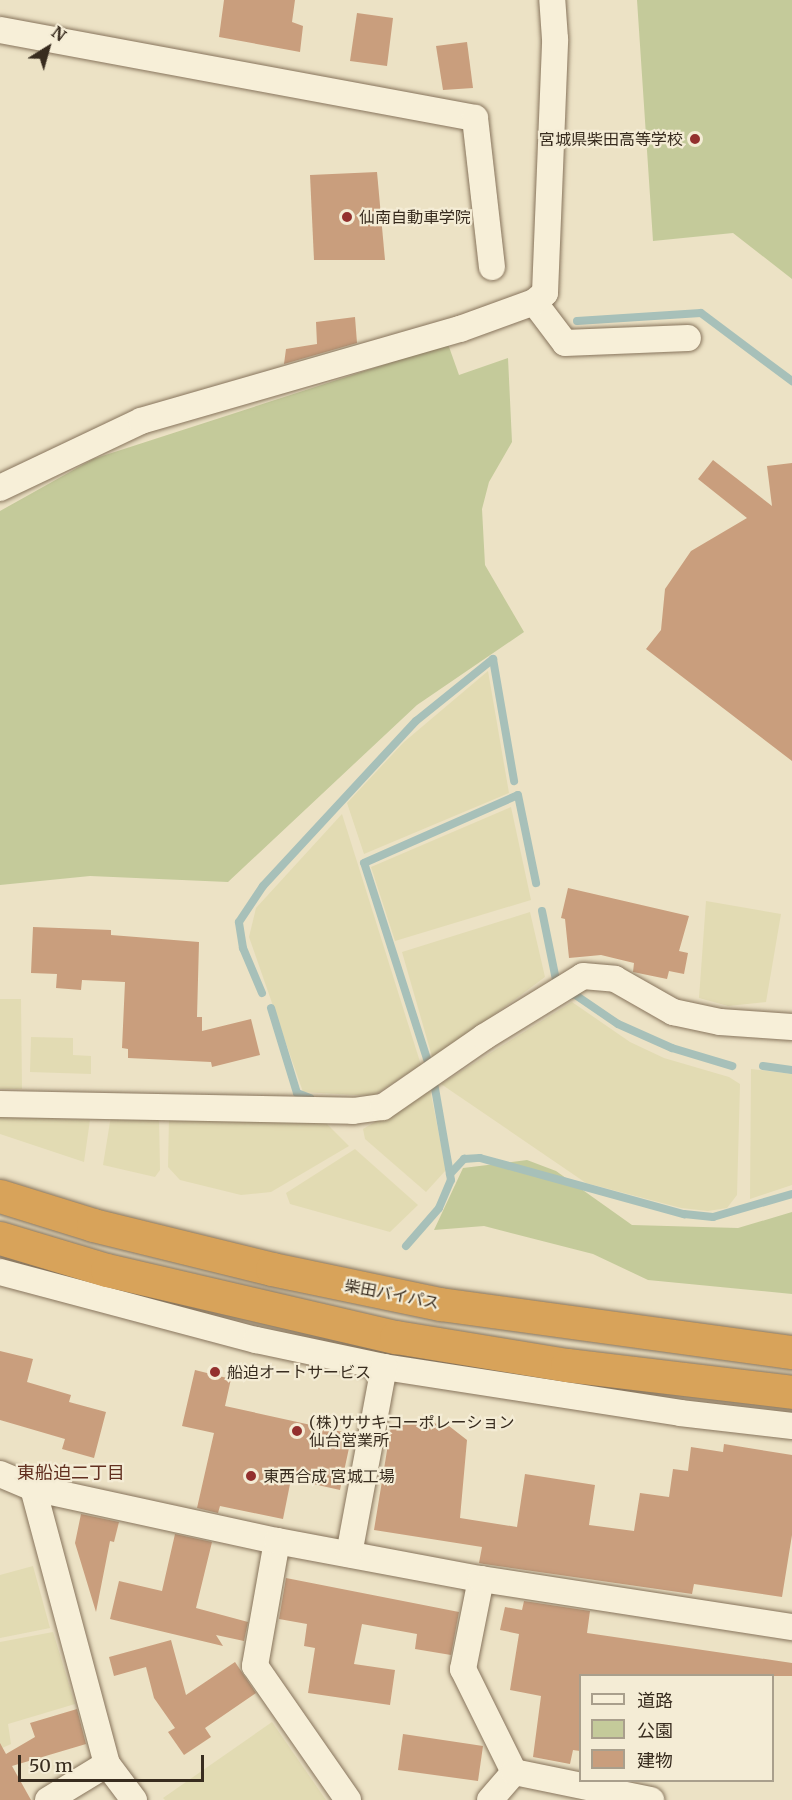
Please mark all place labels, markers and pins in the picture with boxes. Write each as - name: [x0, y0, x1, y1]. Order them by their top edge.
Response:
- place label: 宮城県柴田高等学校: [539, 129, 683, 149]
- marker: 宮城県柴田高等学校: [688, 132, 702, 146]
- place label: 仙南自動車学院: [359, 207, 471, 227]
- marker: 仙南自動車学院: [340, 210, 354, 224]
- place label: 船迫オートサービス: [227, 1362, 371, 1382]
- marker: 船迫オートサービス: [208, 1365, 222, 1379]
- place label: (株)ササキコーポレーション 仙台営業所: [309, 1412, 515, 1450]
- marker: (株)ササキコーポレーション 仙台営業所: [290, 1424, 304, 1438]
- place label: 東西合成 宮城工場: [263, 1466, 395, 1486]
- marker: 東西合成 宮城工場: [244, 1469, 258, 1483]

